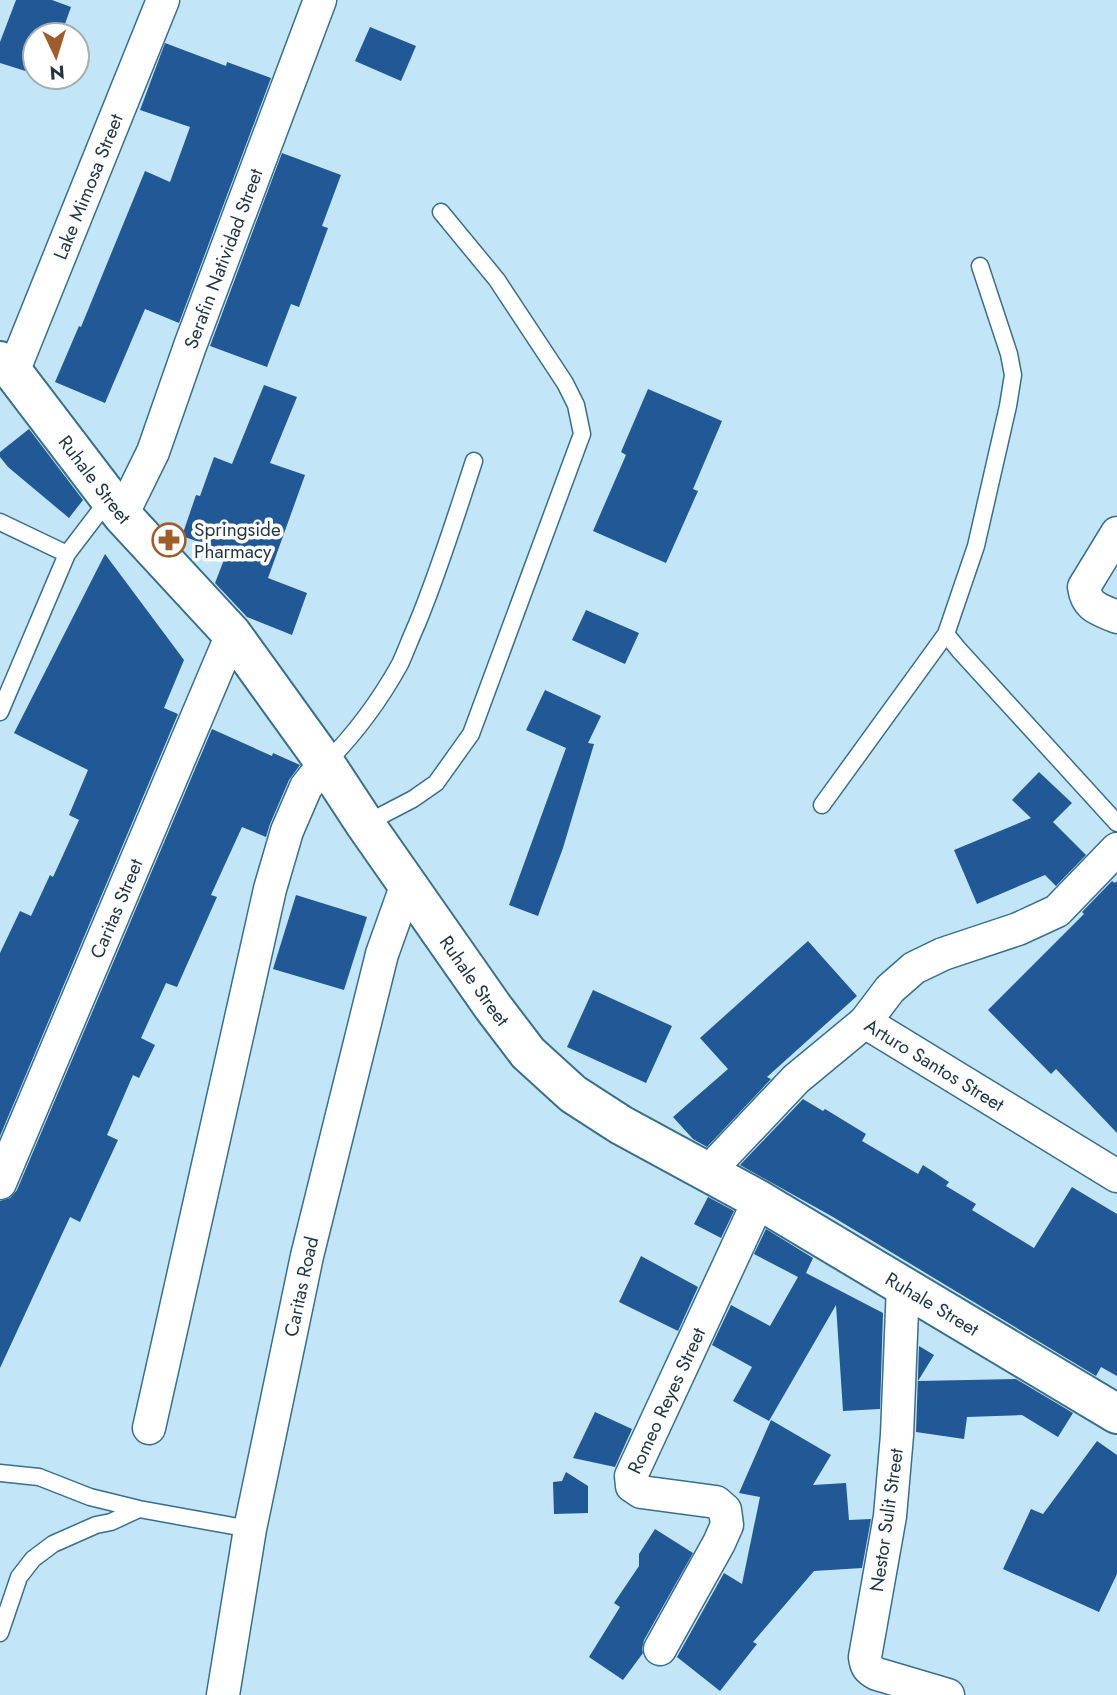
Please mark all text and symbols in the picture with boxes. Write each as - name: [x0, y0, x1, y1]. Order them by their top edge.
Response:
- north arrow: [21, 21, 91, 91]
- text: N: [49, 58, 66, 86]
- street label: Lake Mimosa Street: [47, 109, 130, 263]
- street label: Serafin Natividad Street: [177, 164, 270, 353]
- street label: Ruhale Street: [52, 430, 137, 530]
- place label: Springside Pharmacy: [194, 516, 281, 565]
- pharmacy icon: Springside Pharmacy: [150, 521, 188, 559]
- street label: Caritas Street: [83, 854, 150, 963]
- street label: Ruhale Street: [433, 930, 516, 1032]
- street label: Arturo Santos Street: [859, 1012, 1010, 1118]
- street label: Caritas Road: [278, 1234, 325, 1339]
- street label: Ruhale Street: [880, 1266, 984, 1343]
- street label: Romeo Reyes Street: [621, 1323, 712, 1478]
- street label: Nestor Sulit Street: [863, 1446, 910, 1594]

